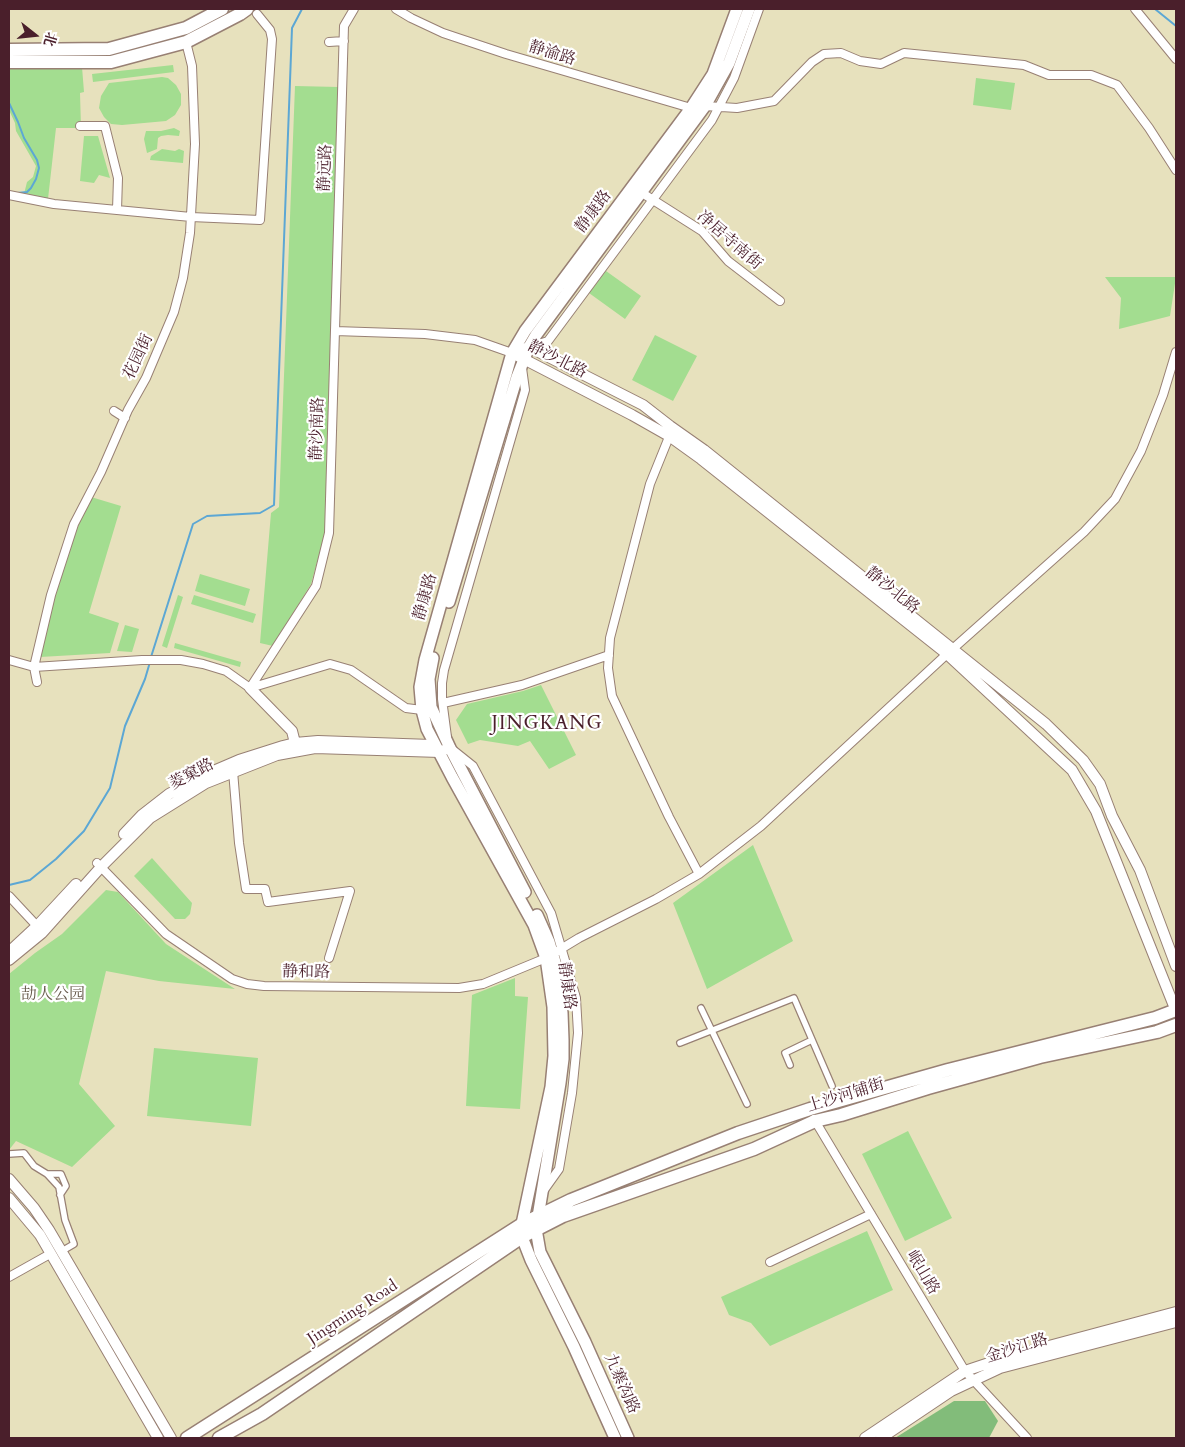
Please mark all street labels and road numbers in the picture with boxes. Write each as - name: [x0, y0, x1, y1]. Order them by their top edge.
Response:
- street label: 静渝路: [526, 38, 578, 70]
- street label: 静远路: [316, 144, 336, 192]
- street label: 静康路: [572, 187, 616, 237]
- street label: 净居寺南街: [693, 208, 765, 274]
- street label: 花园街: [120, 331, 158, 383]
- street label: 静沙北路: [524, 337, 590, 383]
- street label: 静沙南路: [307, 397, 329, 461]
- street label: 静沙北路: [861, 563, 923, 619]
- street label: 静康路: [410, 571, 442, 623]
- street label: 菱窠路: [166, 755, 218, 795]
- street label: 静康路: [553, 961, 579, 1011]
- street label: 静和路: [282, 963, 330, 983]
- street label: 上沙河铺街: [805, 1075, 887, 1117]
- street label: 岷山路: [901, 1247, 943, 1299]
- street label: Jingming Road: [304, 1277, 402, 1349]
- street label: 金沙江路: [984, 1330, 1050, 1368]
- street label: 九寨沟路: [599, 1351, 643, 1417]

